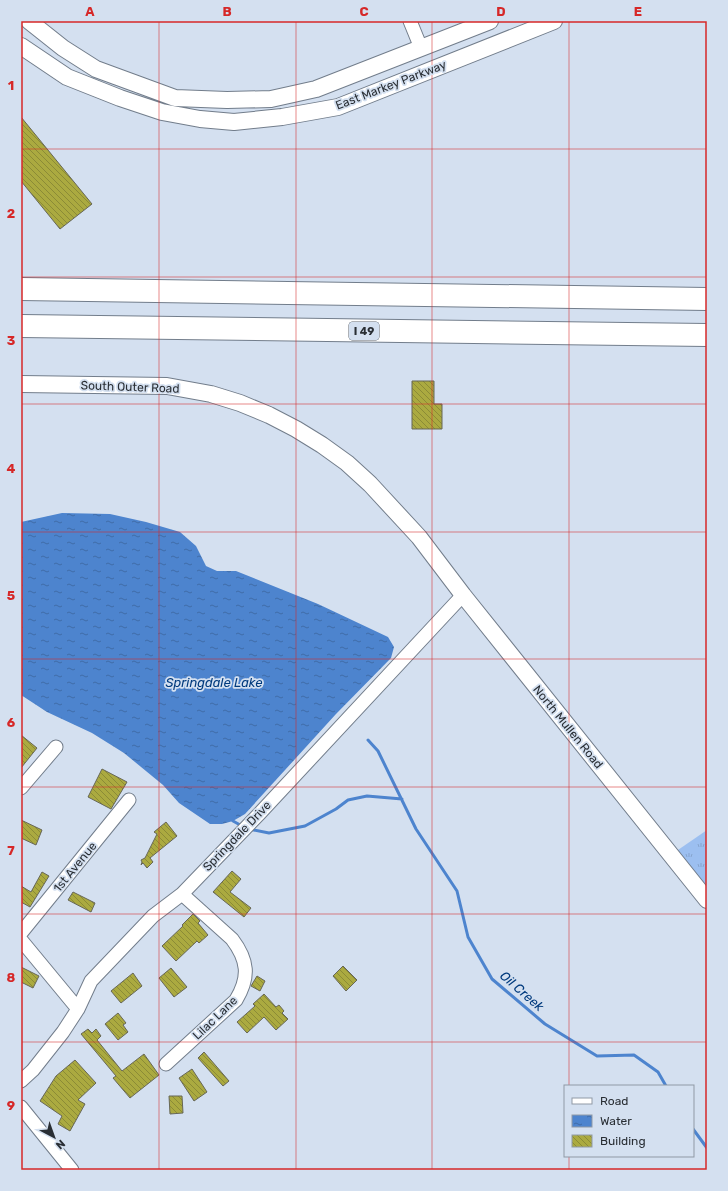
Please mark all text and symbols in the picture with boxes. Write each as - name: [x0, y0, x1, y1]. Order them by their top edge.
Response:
- text: A: [85, 4, 95, 19]
- text: B: [222, 4, 232, 19]
- text: C: [359, 4, 369, 19]
- text: D: [496, 4, 506, 19]
- text: E: [634, 4, 642, 19]
- street label: East Markey Parkway: [334, 57, 449, 113]
- text: 1: [8, 78, 14, 93]
- text: 2: [7, 206, 15, 221]
- road number: I 49: [349, 322, 379, 340]
- text: 3: [7, 333, 16, 348]
- street label: South Outer Road: [80, 378, 180, 396]
- text: 4: [7, 461, 16, 476]
- text: 5: [7, 588, 15, 603]
- water label: Springdale Lake: [165, 675, 263, 691]
- street label: North Mullen Road: [530, 683, 606, 771]
- text: 6: [7, 715, 16, 730]
- street label: Springdale Drive: [200, 798, 274, 874]
- street label: 1st Avenue: [50, 839, 100, 895]
- text: 7: [7, 843, 15, 858]
- water label: Oil Creek: [497, 968, 547, 1014]
- text: 8: [7, 970, 16, 985]
- street label: Lilac Lane: [190, 993, 240, 1043]
- legend: [564, 1085, 694, 1157]
- text: Road: [600, 1094, 628, 1108]
- text: 9: [7, 1098, 15, 1113]
- text: Water: [600, 1114, 632, 1128]
- north arrow: [34, 1117, 74, 1157]
- text: Building: [600, 1134, 646, 1148]
- text: N: [53, 1137, 67, 1152]

